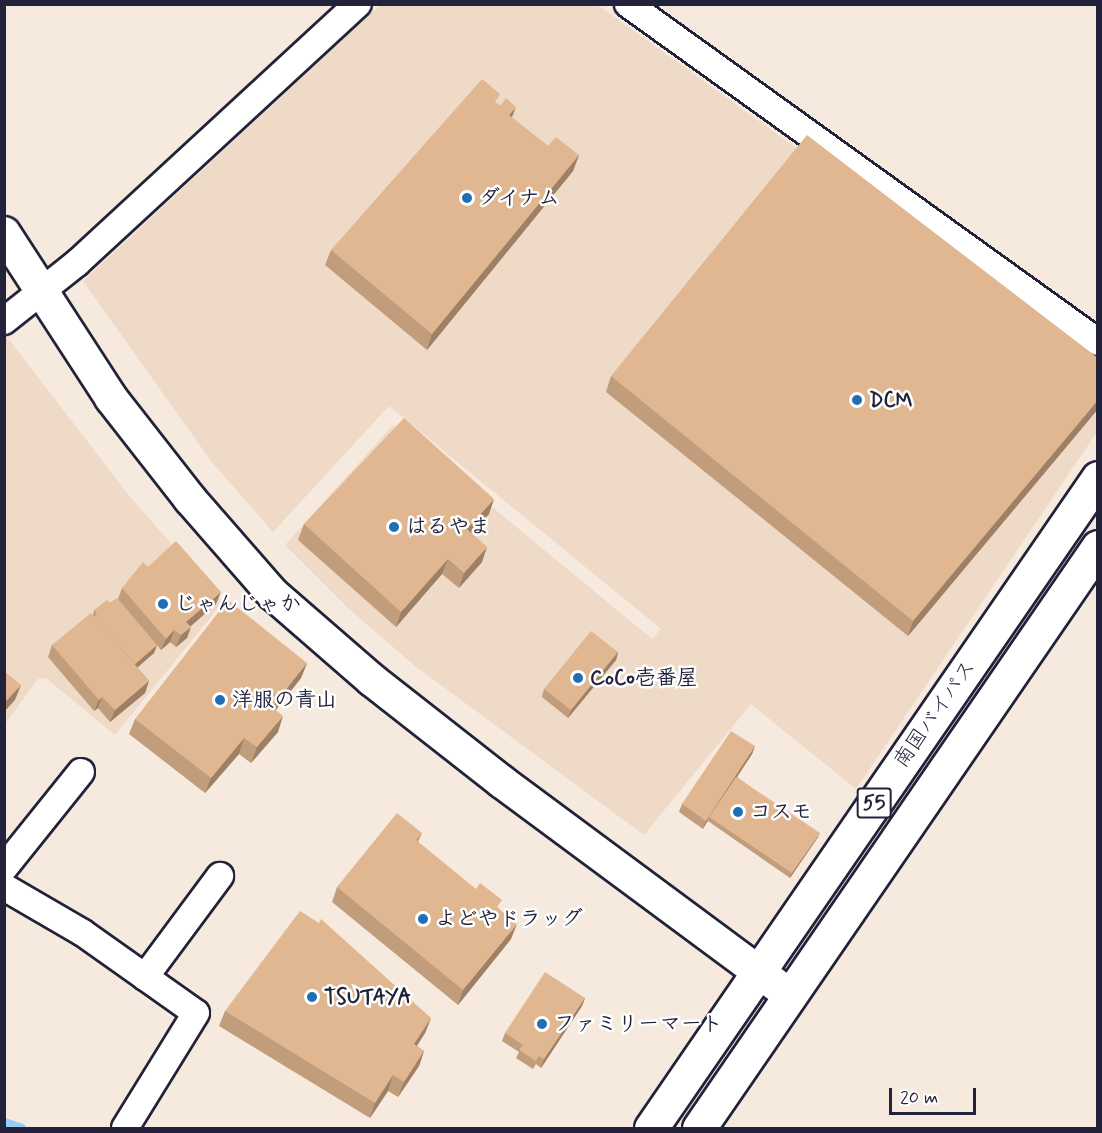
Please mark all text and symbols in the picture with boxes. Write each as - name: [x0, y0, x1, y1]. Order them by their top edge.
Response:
- place label: ダイナム: [479, 185, 563, 211]
- marker: ダイナム: [460, 191, 474, 205]
- place label: DCM: [869, 387, 913, 413]
- marker: DCM: [850, 393, 864, 407]
- place label: はるやま: [406, 514, 490, 540]
- marker: はるやま: [387, 520, 401, 534]
- place label: じゃんじゃか: [175, 591, 301, 617]
- marker: じゃんじゃか: [156, 597, 170, 611]
- street label: 南国バイパス: [889, 655, 981, 773]
- place label: CoCo壱番屋: [590, 665, 698, 691]
- marker: CoCo壱番屋: [571, 671, 585, 685]
- place label: 洋服の青山: [232, 687, 337, 713]
- marker: 洋服の青山: [213, 693, 227, 707]
- road number: 55: [856, 786, 892, 820]
- place label: コスモ: [750, 799, 813, 825]
- marker: コスモ: [731, 805, 745, 819]
- place label: よどやドラッグ: [435, 906, 582, 932]
- marker: よどやドラッグ: [416, 912, 430, 926]
- place label: TSUTAYA: [324, 984, 411, 1010]
- marker: TSUTAYA: [305, 990, 319, 1004]
- place label: ファミリーマート: [554, 1011, 722, 1037]
- marker: ファミリーマート: [535, 1017, 549, 1031]
- scale bar: [892, 1076, 979, 1114]
- text: 20 m: [900, 1086, 938, 1110]

